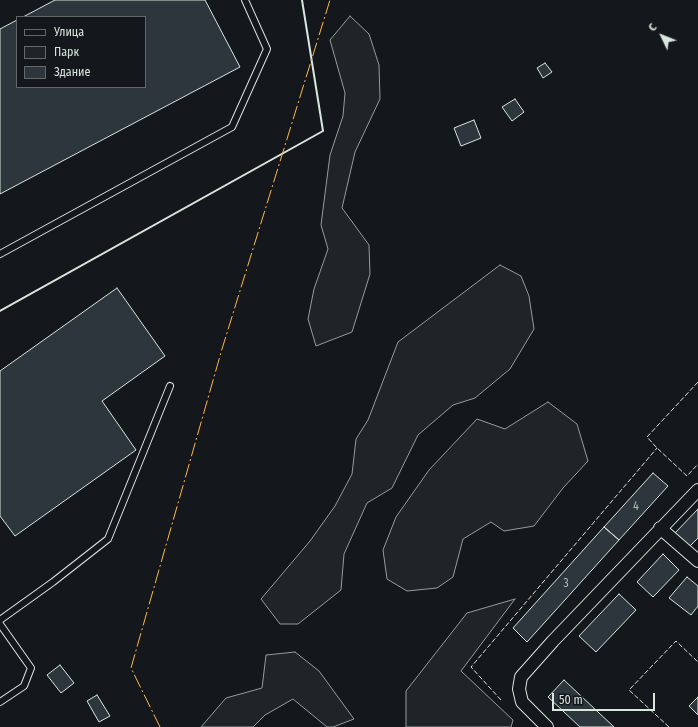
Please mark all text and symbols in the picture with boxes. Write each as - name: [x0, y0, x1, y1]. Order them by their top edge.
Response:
- legend: [16, 16, 146, 88]
- north arrow: [642, 16, 682, 56]
- text: С: [646, 21, 660, 34]
- text: Улица: [54, 25, 84, 39]
- text: Парк: [54, 45, 79, 59]
- text: Здание: [54, 65, 90, 79]
- house number: 4: [633, 500, 639, 514]
- house number: 3: [563, 577, 569, 591]
- scale bar: [554, 685, 657, 711]
- text: 50 m: [559, 693, 583, 707]

